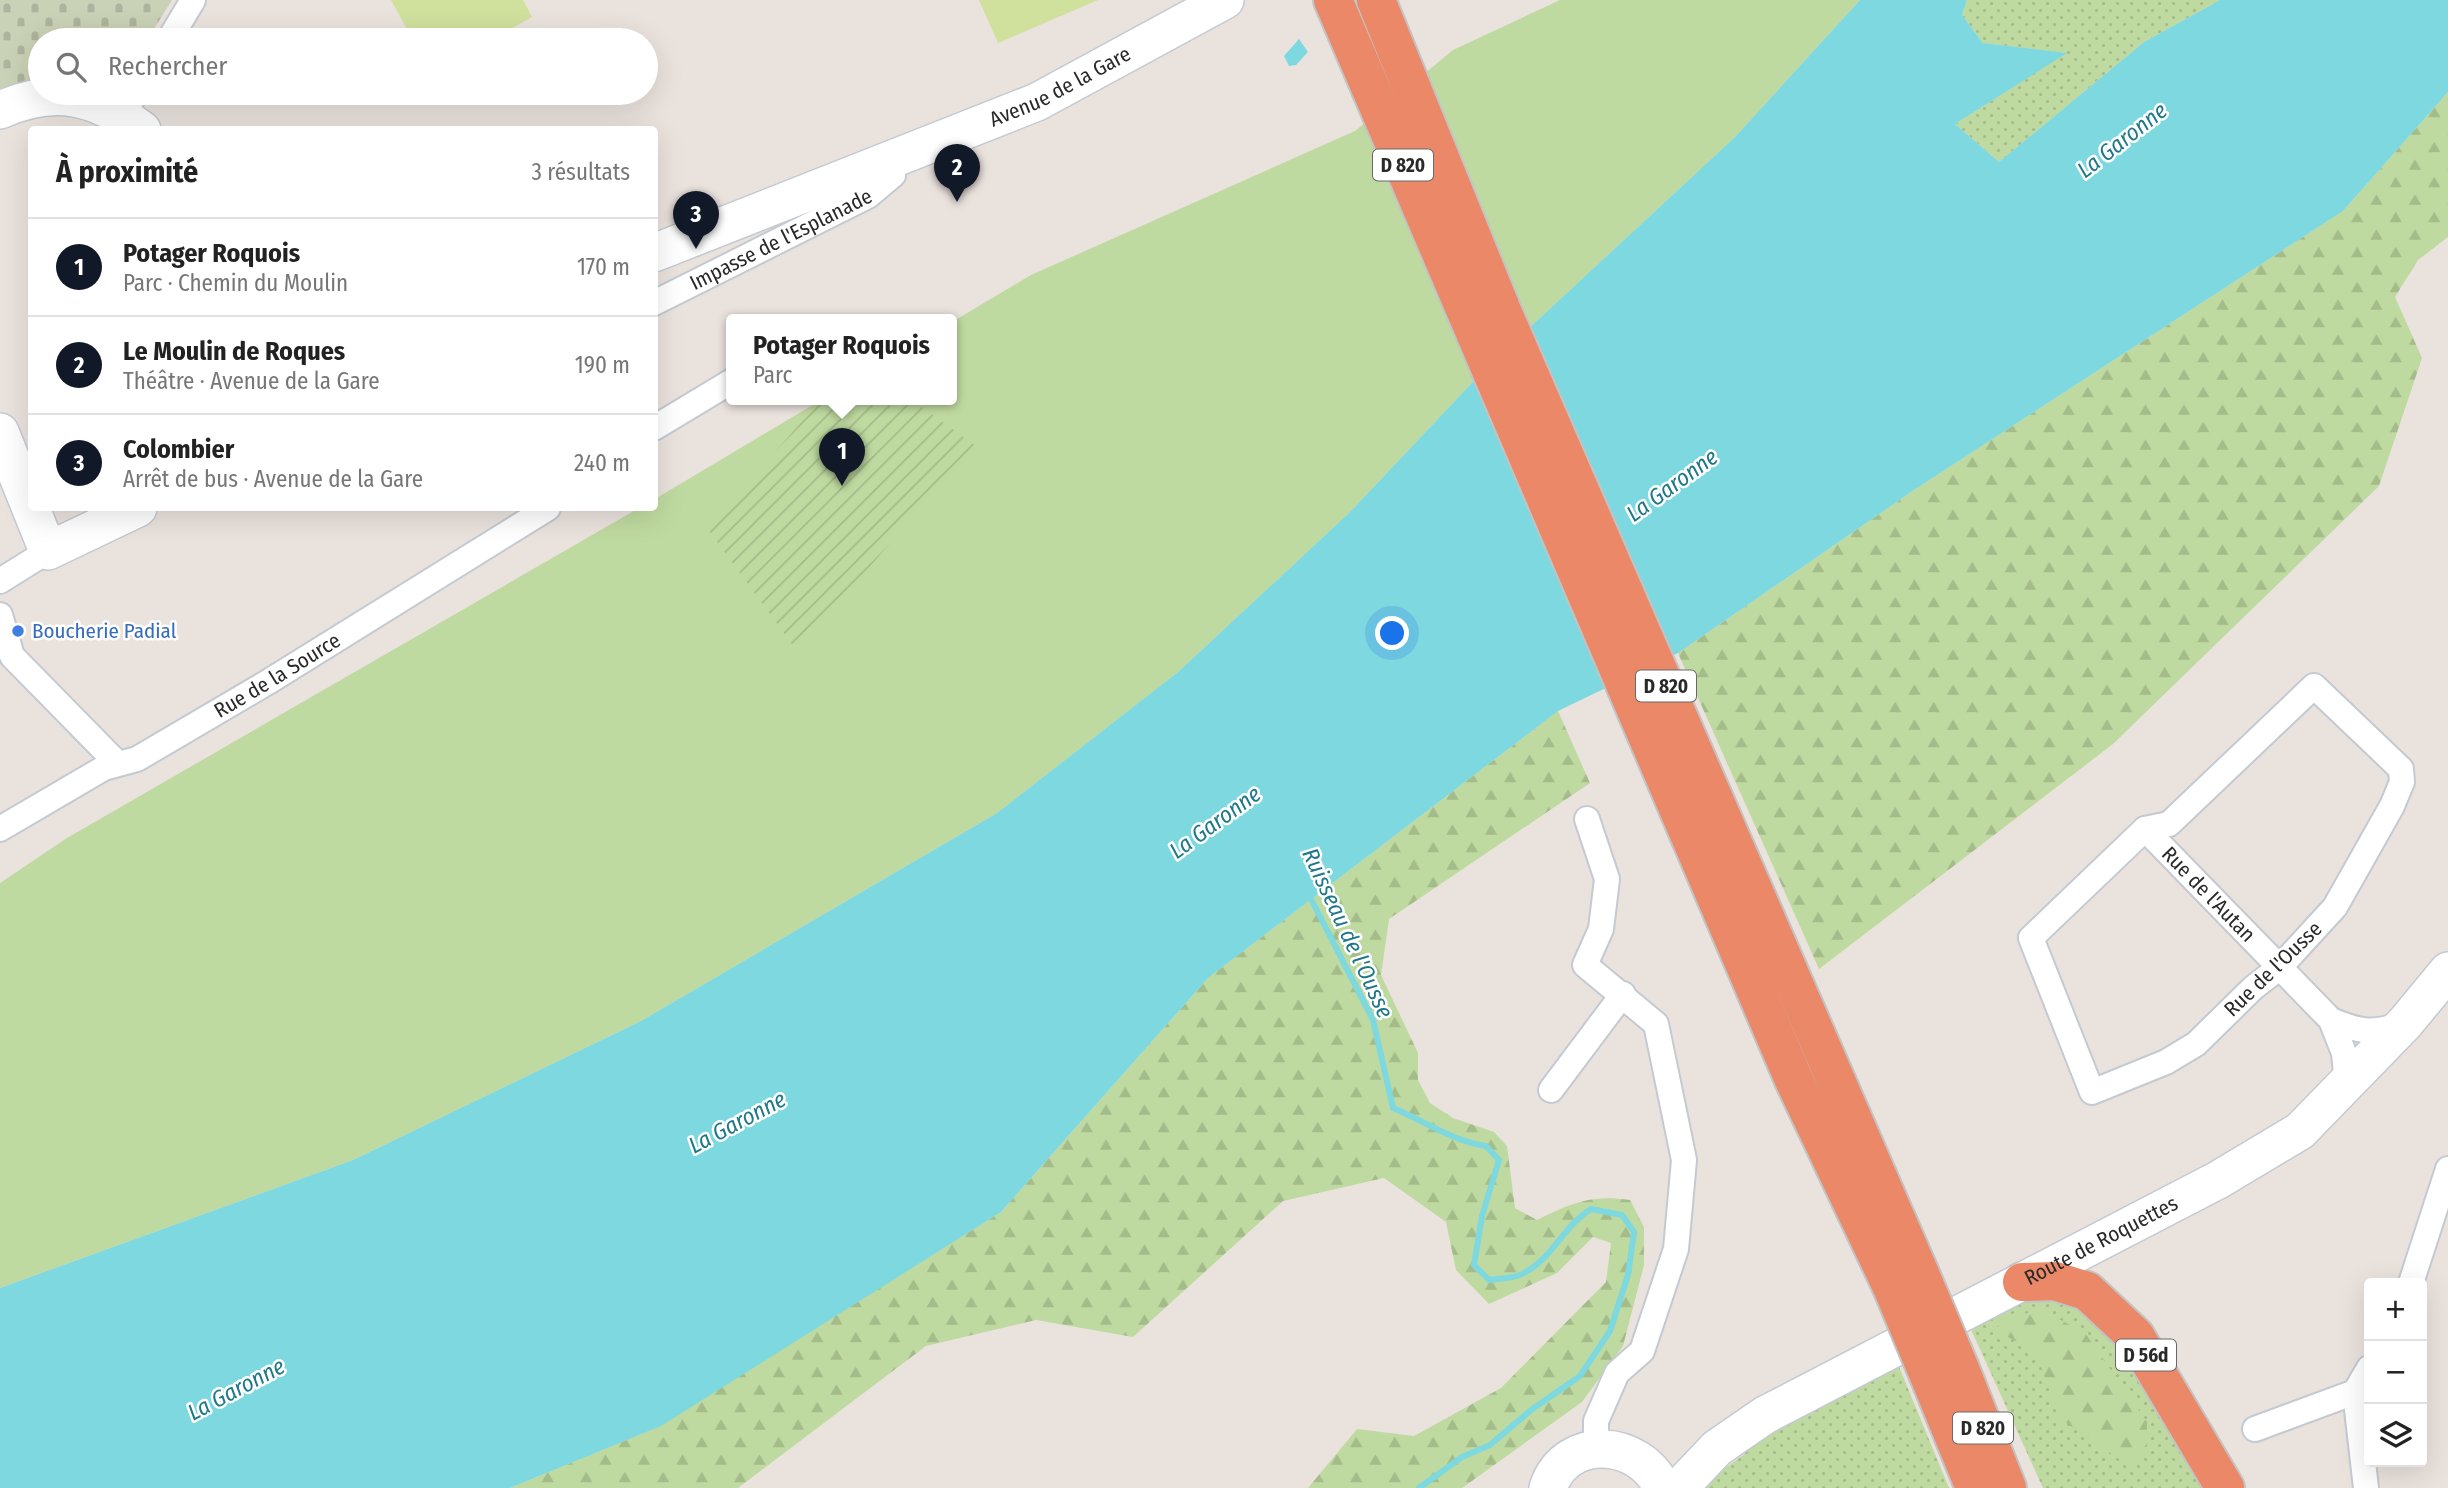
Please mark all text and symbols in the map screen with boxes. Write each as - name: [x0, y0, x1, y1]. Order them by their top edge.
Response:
- search box: [28, 28, 658, 105]
- street label: Avenue de la Gare: [986, 41, 1135, 132]
- icon: search: [52, 48, 90, 86]
- text: Rechercher: [108, 51, 227, 82]
- water label: La Garonne: [2072, 96, 2173, 184]
- pin: 2: [934, 144, 980, 202]
- road number: D 820: [1373, 150, 1433, 181]
- text: À proximité: [56, 154, 198, 190]
- text: 3 résultats: [532, 158, 630, 186]
- street label: Impasse de l'Esplanade: [685, 183, 877, 296]
- pin: 3: [673, 191, 719, 249]
- text: Potager Roquois: [123, 238, 300, 269]
- text: 1: [74, 253, 84, 281]
- text: 170 m: [577, 253, 630, 281]
- text: Parc · Chemin du Moulin: [123, 269, 348, 297]
- popup: [726, 314, 957, 405]
- text: Potager Roquois: [753, 330, 930, 361]
- text: Le Moulin de Roques: [123, 336, 345, 367]
- text: 2: [74, 351, 84, 379]
- text: 190 m: [575, 351, 630, 379]
- text: Parc: [753, 361, 792, 389]
- text: Théâtre · Avenue de la Gare: [123, 367, 380, 395]
- pin: 1: [819, 428, 865, 486]
- text: Colombier: [123, 434, 234, 465]
- water label: La Garonne: [1621, 442, 1723, 528]
- text: 3: [74, 449, 84, 477]
- text: 240 m: [574, 449, 630, 477]
- text: Arrêt de bus · Avenue de la Gare: [123, 465, 423, 493]
- your location: [1375, 616, 1409, 650]
- place label: Boucherie Padial: [32, 618, 177, 644]
- marker: Boucherie Padial: [10, 623, 26, 639]
- street label: Rue de la Source: [209, 627, 345, 724]
- road number: D 820: [1636, 670, 1696, 702]
- water label: La Garonne: [1164, 779, 1266, 865]
- street label: Rue de l'Autan: [2156, 841, 2261, 947]
- water label: Ruisseau de l'Ousse: [1296, 844, 1400, 1023]
- street label: Rue de l'Ousse: [2219, 916, 2327, 1022]
- water label: La Garonne: [684, 1085, 791, 1159]
- street label: Route de Roquettes: [2020, 1190, 2182, 1291]
- map controls: [2364, 1278, 2427, 1467]
- button: +: [2364, 1278, 2427, 1341]
- road number: D 56d: [2116, 1340, 2176, 1371]
- button: −: [2364, 1341, 2427, 1404]
- water label: La Garonne: [183, 1352, 290, 1426]
- button: layers: [2364, 1404, 2427, 1467]
- road number: D 820: [1953, 1412, 2013, 1444]

